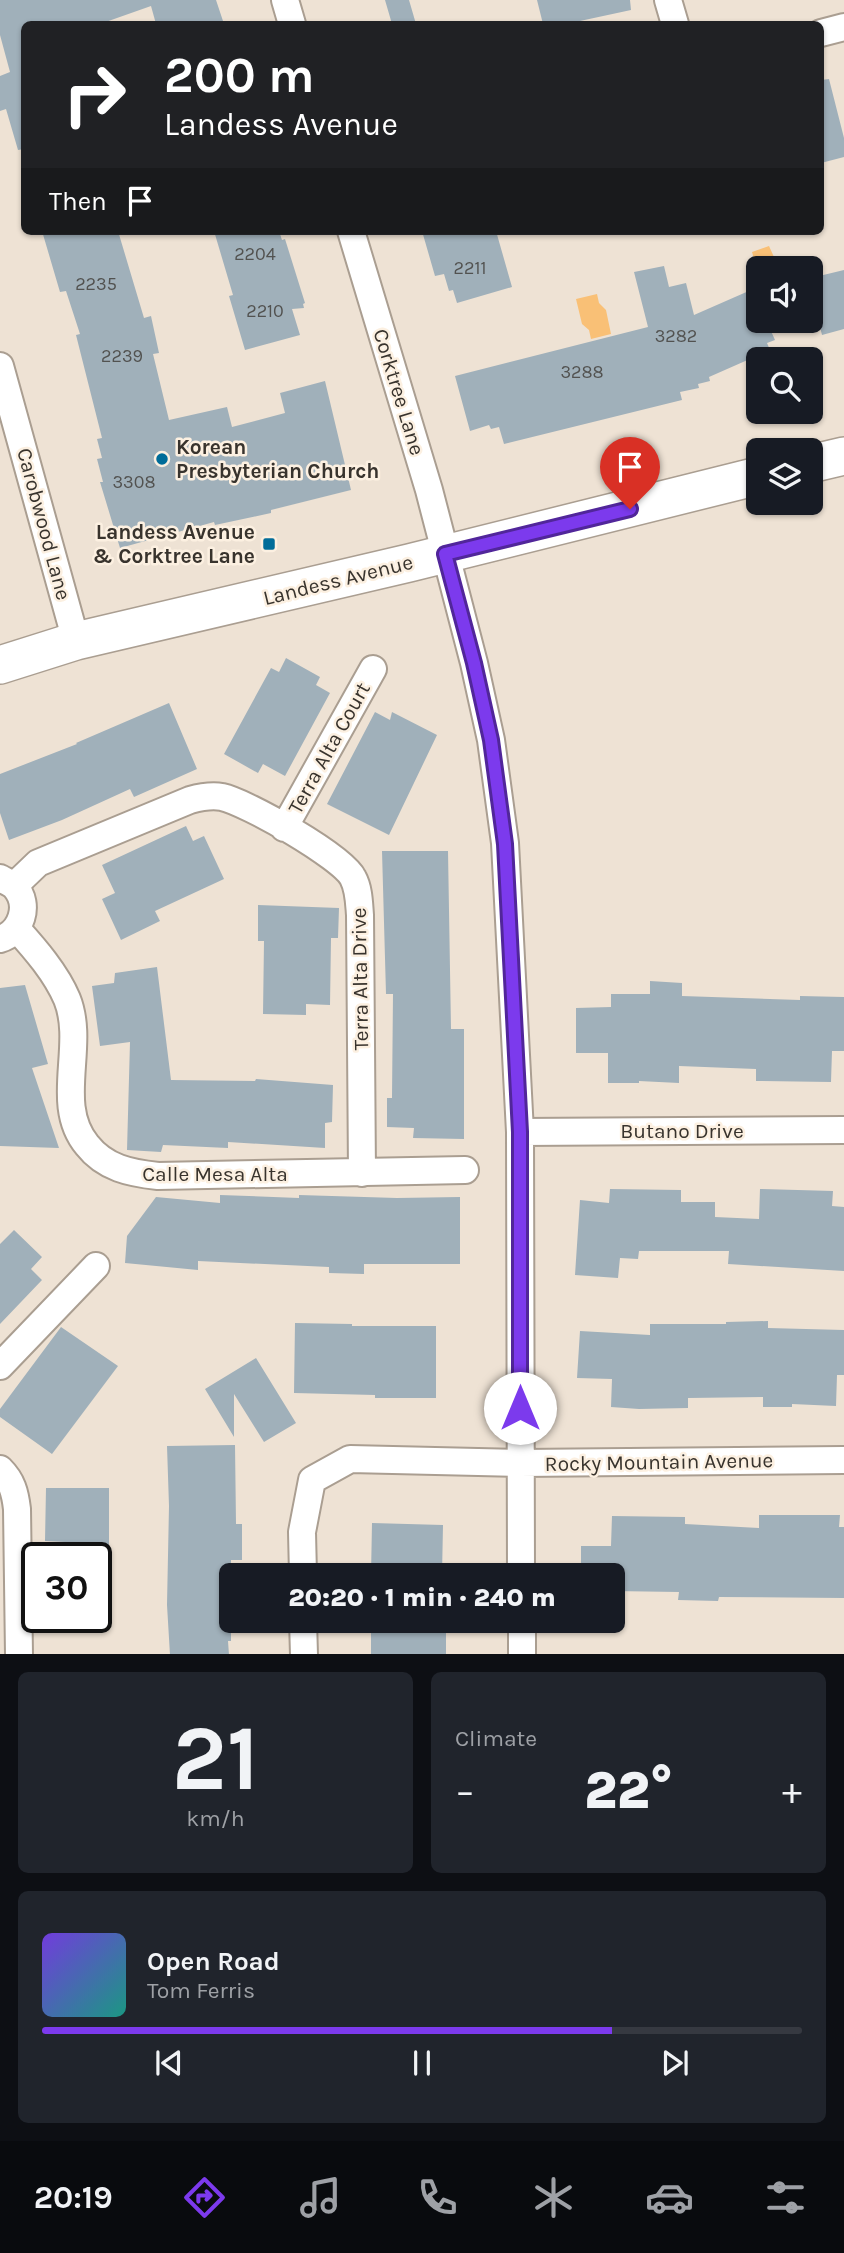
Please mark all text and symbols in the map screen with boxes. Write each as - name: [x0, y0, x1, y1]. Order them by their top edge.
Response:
- text: 200 m: [164, 47, 315, 104]
- icon: right: [49, 49, 140, 140]
- text: Landess Avenue: [164, 106, 398, 143]
- icon: arrive: [121, 182, 159, 220]
- text: Then: [49, 186, 107, 217]
- house number: 2204: [234, 243, 276, 265]
- map controls: [746, 256, 823, 515]
- button: sound: [746, 256, 823, 333]
- house number: 2211: [454, 257, 486, 279]
- house number: 2235: [75, 273, 117, 295]
- house number: 2210: [246, 300, 284, 322]
- house number: 3282: [655, 325, 697, 347]
- street label: Corktree Lane: [368, 326, 430, 458]
- house number: 2239: [101, 345, 143, 367]
- button: search: [746, 347, 823, 424]
- house number: 3288: [560, 361, 604, 383]
- place label: Korean Presbyterian Church: [176, 435, 379, 483]
- pin: [600, 437, 660, 509]
- button: layers: [746, 438, 823, 515]
- street label: Carobwood Lane: [12, 445, 76, 603]
- icon: arrive: [611, 448, 649, 486]
- marker: Korean Presbyterian Church: [154, 451, 170, 467]
- house number: 3308: [112, 471, 156, 493]
- place label: Landess Avenue & Corktree Lane: [93, 520, 255, 568]
- marker: Landess Avenue & Corktree Lane: [261, 536, 277, 552]
- street label: Landess Avenue: [261, 550, 415, 610]
- street label: Terra Alta Court: [283, 678, 375, 818]
- street label: Terra Alta Drive: [347, 907, 373, 1051]
- street label: Butano Drive: [620, 1119, 744, 1143]
- street label: Calle Mesa Alta: [142, 1162, 288, 1186]
- position arrow: [483, 1371, 557, 1445]
- street label: Rocky Mountain Avenue: [545, 1448, 773, 1476]
- speed limit sign: 30: [21, 1542, 112, 1633]
- text: 20:20 · 1 min · 240 m: [288, 1582, 556, 1613]
- text: 21: [172, 1706, 259, 1812]
- text: Climate: [455, 1725, 537, 1752]
- text: 22°: [584, 1760, 673, 1821]
- text: −: [455, 1769, 475, 1814]
- text: +: [782, 1769, 802, 1814]
- text: km/h: [186, 1805, 245, 1832]
- text: Open Road: [147, 1946, 280, 1977]
- text: Tom Ferris: [147, 1977, 255, 2004]
- icon: previous: [150, 2044, 188, 2082]
- icon: pause: [403, 2044, 441, 2082]
- icon: next: [656, 2044, 694, 2082]
- icon: directions: [180, 2173, 229, 2222]
- icon: music: [296, 2173, 345, 2222]
- icon: phone: [413, 2173, 462, 2222]
- icon: climate: [529, 2173, 578, 2222]
- icon: car: [645, 2173, 694, 2222]
- icon: filters: [761, 2173, 810, 2222]
- text: 20:19: [34, 2179, 113, 2216]

